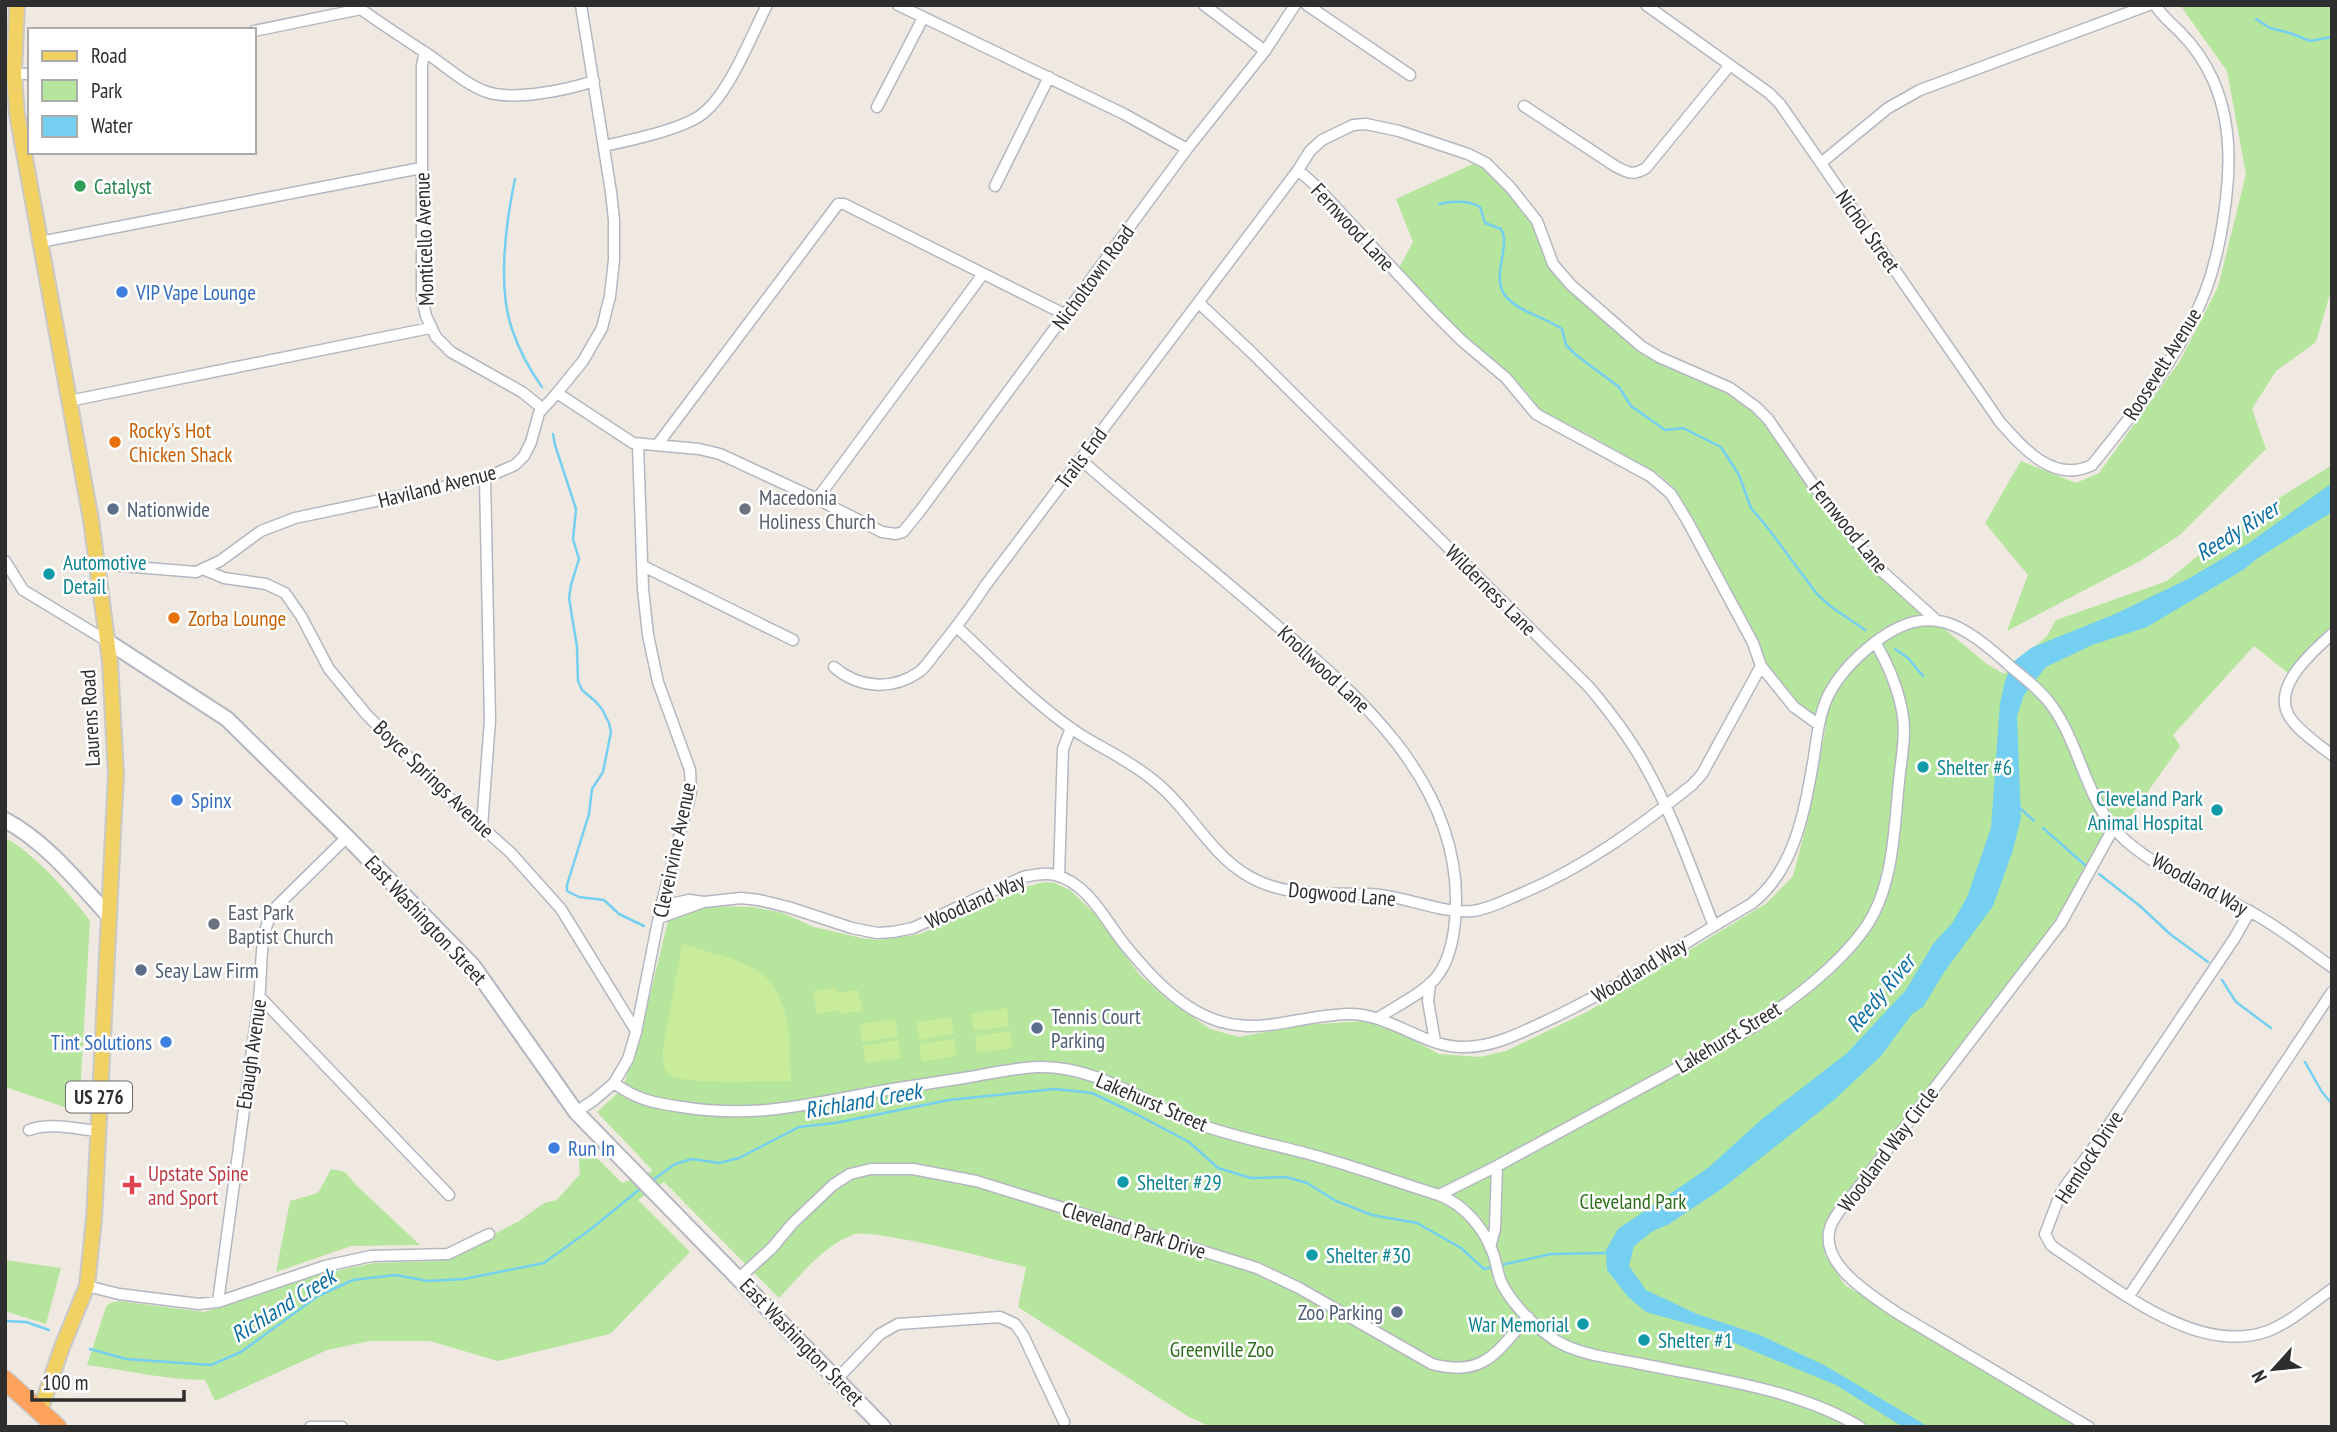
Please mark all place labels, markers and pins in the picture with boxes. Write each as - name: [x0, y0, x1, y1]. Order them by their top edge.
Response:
- place label: Catalyst: [94, 173, 152, 200]
- marker: Catalyst: [72, 178, 88, 194]
- place label: VIP Vape Lounge: [135, 279, 256, 306]
- marker: VIP Vape Lounge: [114, 284, 130, 300]
- place label: Rocky's Hot Chicken Shack: [129, 417, 232, 468]
- marker: Rocky's Hot Chicken Shack: [107, 434, 123, 450]
- place label: Macedonia Holiness Church: [759, 484, 876, 535]
- place label: Nationwide: [127, 496, 210, 523]
- marker: Nationwide: [105, 501, 121, 517]
- marker: Macedonia Holiness Church: [737, 501, 753, 517]
- place label: Automotive Detail: [63, 549, 147, 600]
- marker: Automotive Detail: [41, 566, 57, 582]
- place label: Zorba Lounge: [188, 605, 286, 632]
- marker: Zorba Lounge: [166, 610, 182, 626]
- place label: Shelter #6: [1937, 754, 2012, 781]
- marker: Shelter #6: [1915, 759, 1931, 775]
- place label: Cleveland Park Animal Hospital: [2088, 785, 2203, 836]
- place label: Spinx: [191, 787, 232, 814]
- marker: Spinx: [169, 792, 185, 808]
- marker: Cleveland Park Animal Hospital: [2209, 802, 2225, 818]
- place label: East Park Baptist Church: [228, 899, 334, 950]
- marker: East Park Baptist Church: [206, 916, 222, 932]
- place label: Seay Law Firm: [155, 957, 259, 984]
- marker: Seay Law Firm: [133, 962, 149, 978]
- place label: Tennis Court Parking: [1051, 1003, 1141, 1054]
- marker: Tennis Court Parking: [1029, 1020, 1045, 1036]
- place label: Tint Solutions: [51, 1029, 152, 1056]
- marker: Tint Solutions: [158, 1034, 174, 1050]
- place label: Run In: [568, 1135, 615, 1162]
- marker: Run In: [546, 1140, 562, 1156]
- place label: Upstate Spine and Sport: [148, 1160, 249, 1211]
- place label: Shelter #29: [1137, 1169, 1222, 1196]
- marker: Shelter #29: [1115, 1174, 1131, 1190]
- marker: Upstate Spine and Sport: [122, 1175, 142, 1195]
- place label: Shelter #30: [1326, 1242, 1411, 1269]
- marker: Shelter #30: [1304, 1247, 1320, 1263]
- place label: Zoo Parking: [1298, 1299, 1383, 1326]
- marker: Zoo Parking: [1389, 1304, 1405, 1320]
- place label: War Memorial: [1469, 1311, 1569, 1338]
- marker: War Memorial: [1575, 1316, 1591, 1332]
- place label: Shelter #1: [1658, 1327, 1733, 1354]
- marker: Shelter #1: [1636, 1332, 1652, 1348]

